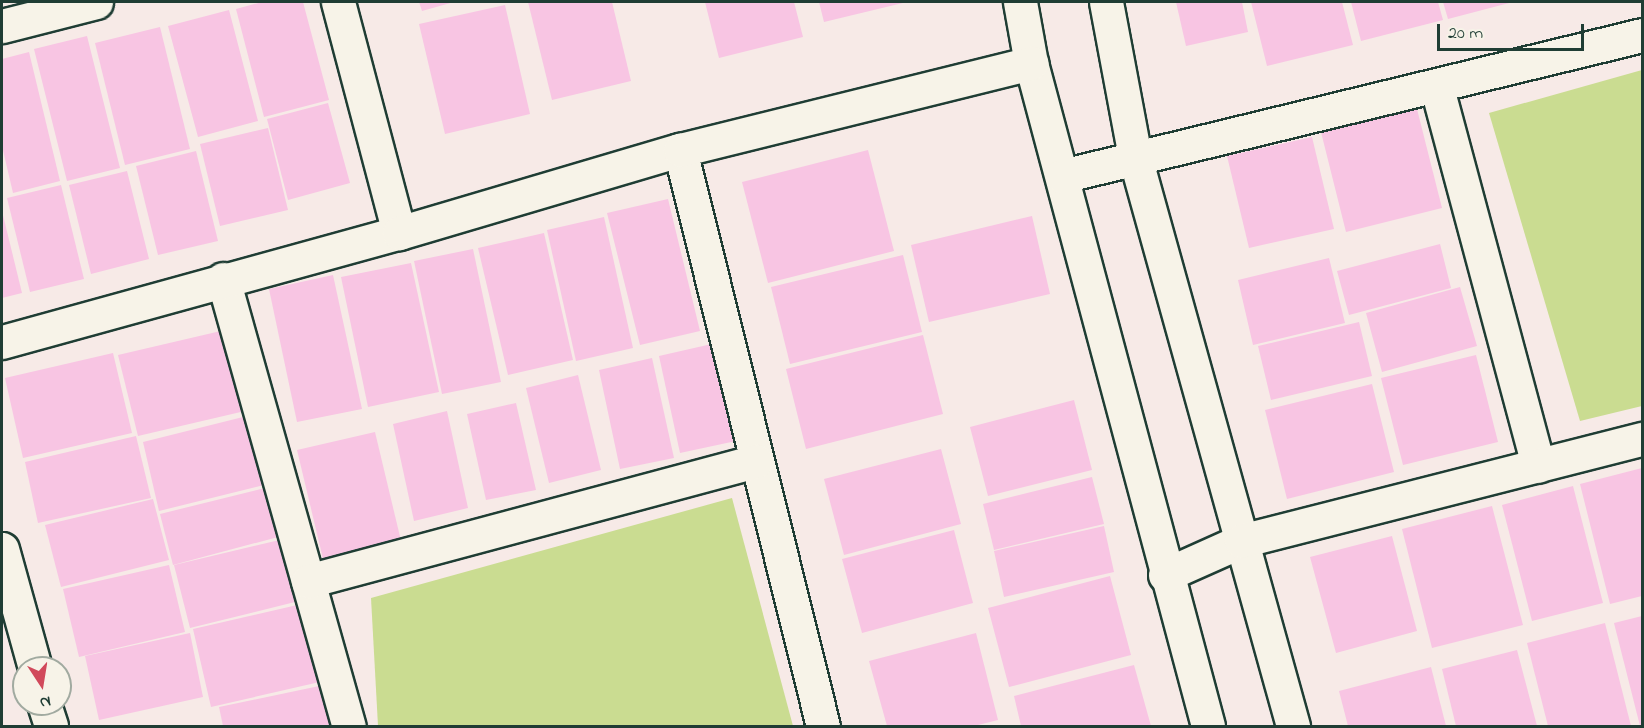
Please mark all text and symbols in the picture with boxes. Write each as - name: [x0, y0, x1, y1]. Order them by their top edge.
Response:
- scale bar: [1440, 12, 1587, 50]
- text: 20 m: [1448, 21, 1483, 47]
- north arrow: [12, 656, 72, 716]
- text: N: [38, 689, 53, 715]

